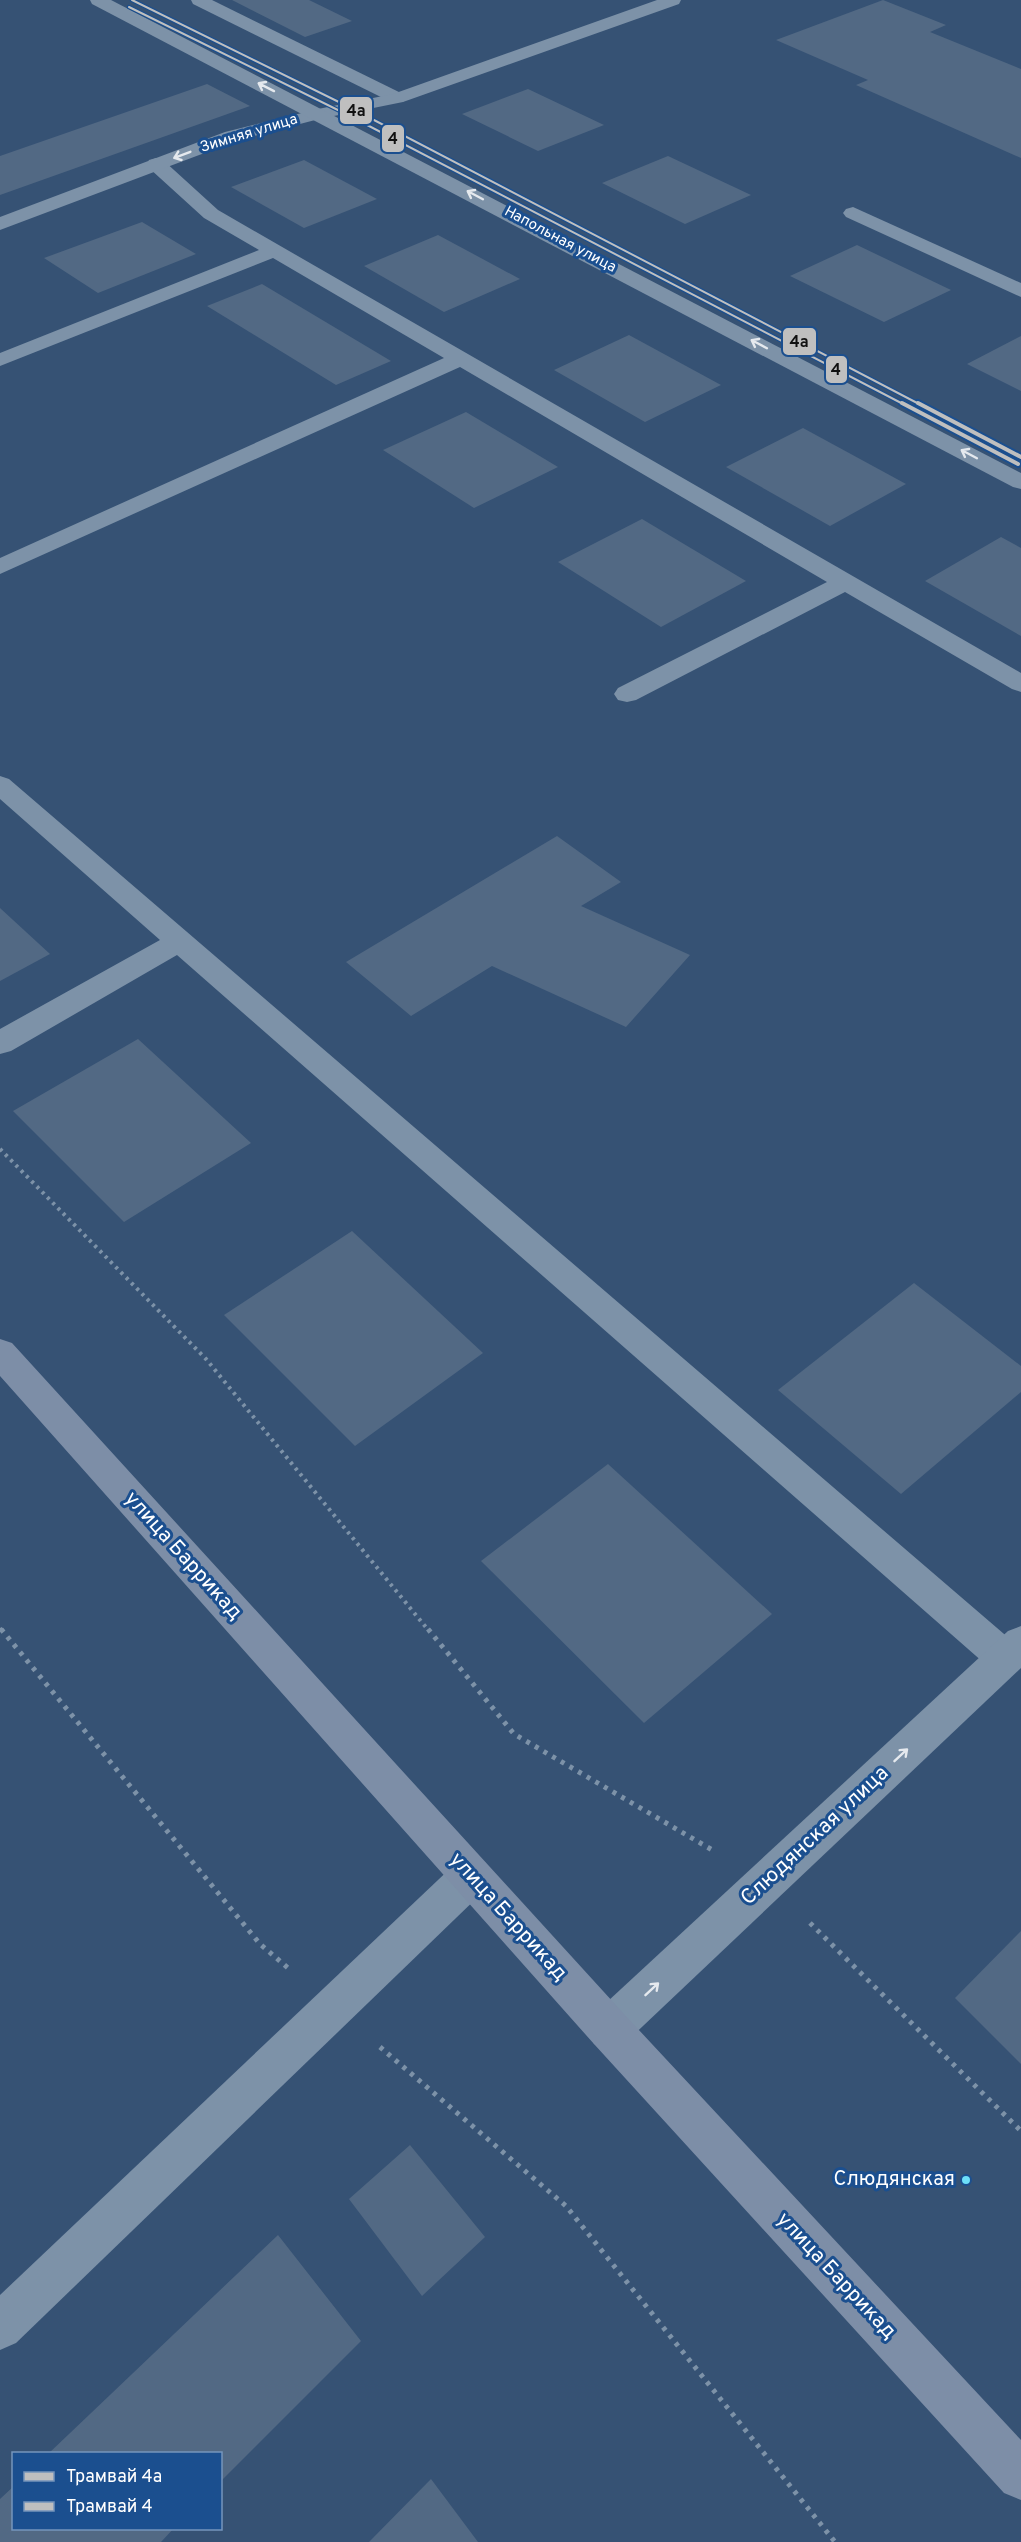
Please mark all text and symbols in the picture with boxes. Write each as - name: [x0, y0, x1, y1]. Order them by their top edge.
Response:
- one-way arrow: [258, 81, 276, 92]
- line badge: 4a: [339, 96, 373, 125]
- text: 4a: [346, 102, 366, 122]
- street label: Зимняя улица: [198, 110, 300, 158]
- line badge: 4: [381, 124, 405, 153]
- text: 4: [388, 130, 398, 150]
- one-way arrow: [173, 150, 192, 161]
- one-way arrow: [467, 189, 484, 201]
- street label: Напольная улица: [501, 202, 619, 278]
- line badge: 4a: [782, 327, 817, 356]
- text: 4a: [789, 333, 809, 353]
- one-way arrow: [751, 338, 769, 350]
- line badge: 4: [825, 355, 848, 384]
- text: 4: [831, 361, 841, 381]
- one-way arrow: [960, 448, 978, 460]
- street label: улица Баррикад: [118, 1486, 248, 1626]
- one-way arrow: [893, 1748, 908, 1762]
- street label: Слюдянская улица: [735, 1760, 895, 1912]
- street label: улица Баррикад: [443, 1847, 573, 1987]
- one-way arrow: [644, 1982, 659, 1996]
- place label: Слюдянская: [834, 2167, 955, 2193]
- marker: Слюдянская: [960, 2174, 972, 2186]
- street label: улица Баррикад: [770, 2207, 902, 2345]
- legend: [12, 2452, 222, 2530]
- text: Трамвай 4a: [66, 2466, 162, 2489]
- text: Трамвай 4: [66, 2496, 153, 2519]

